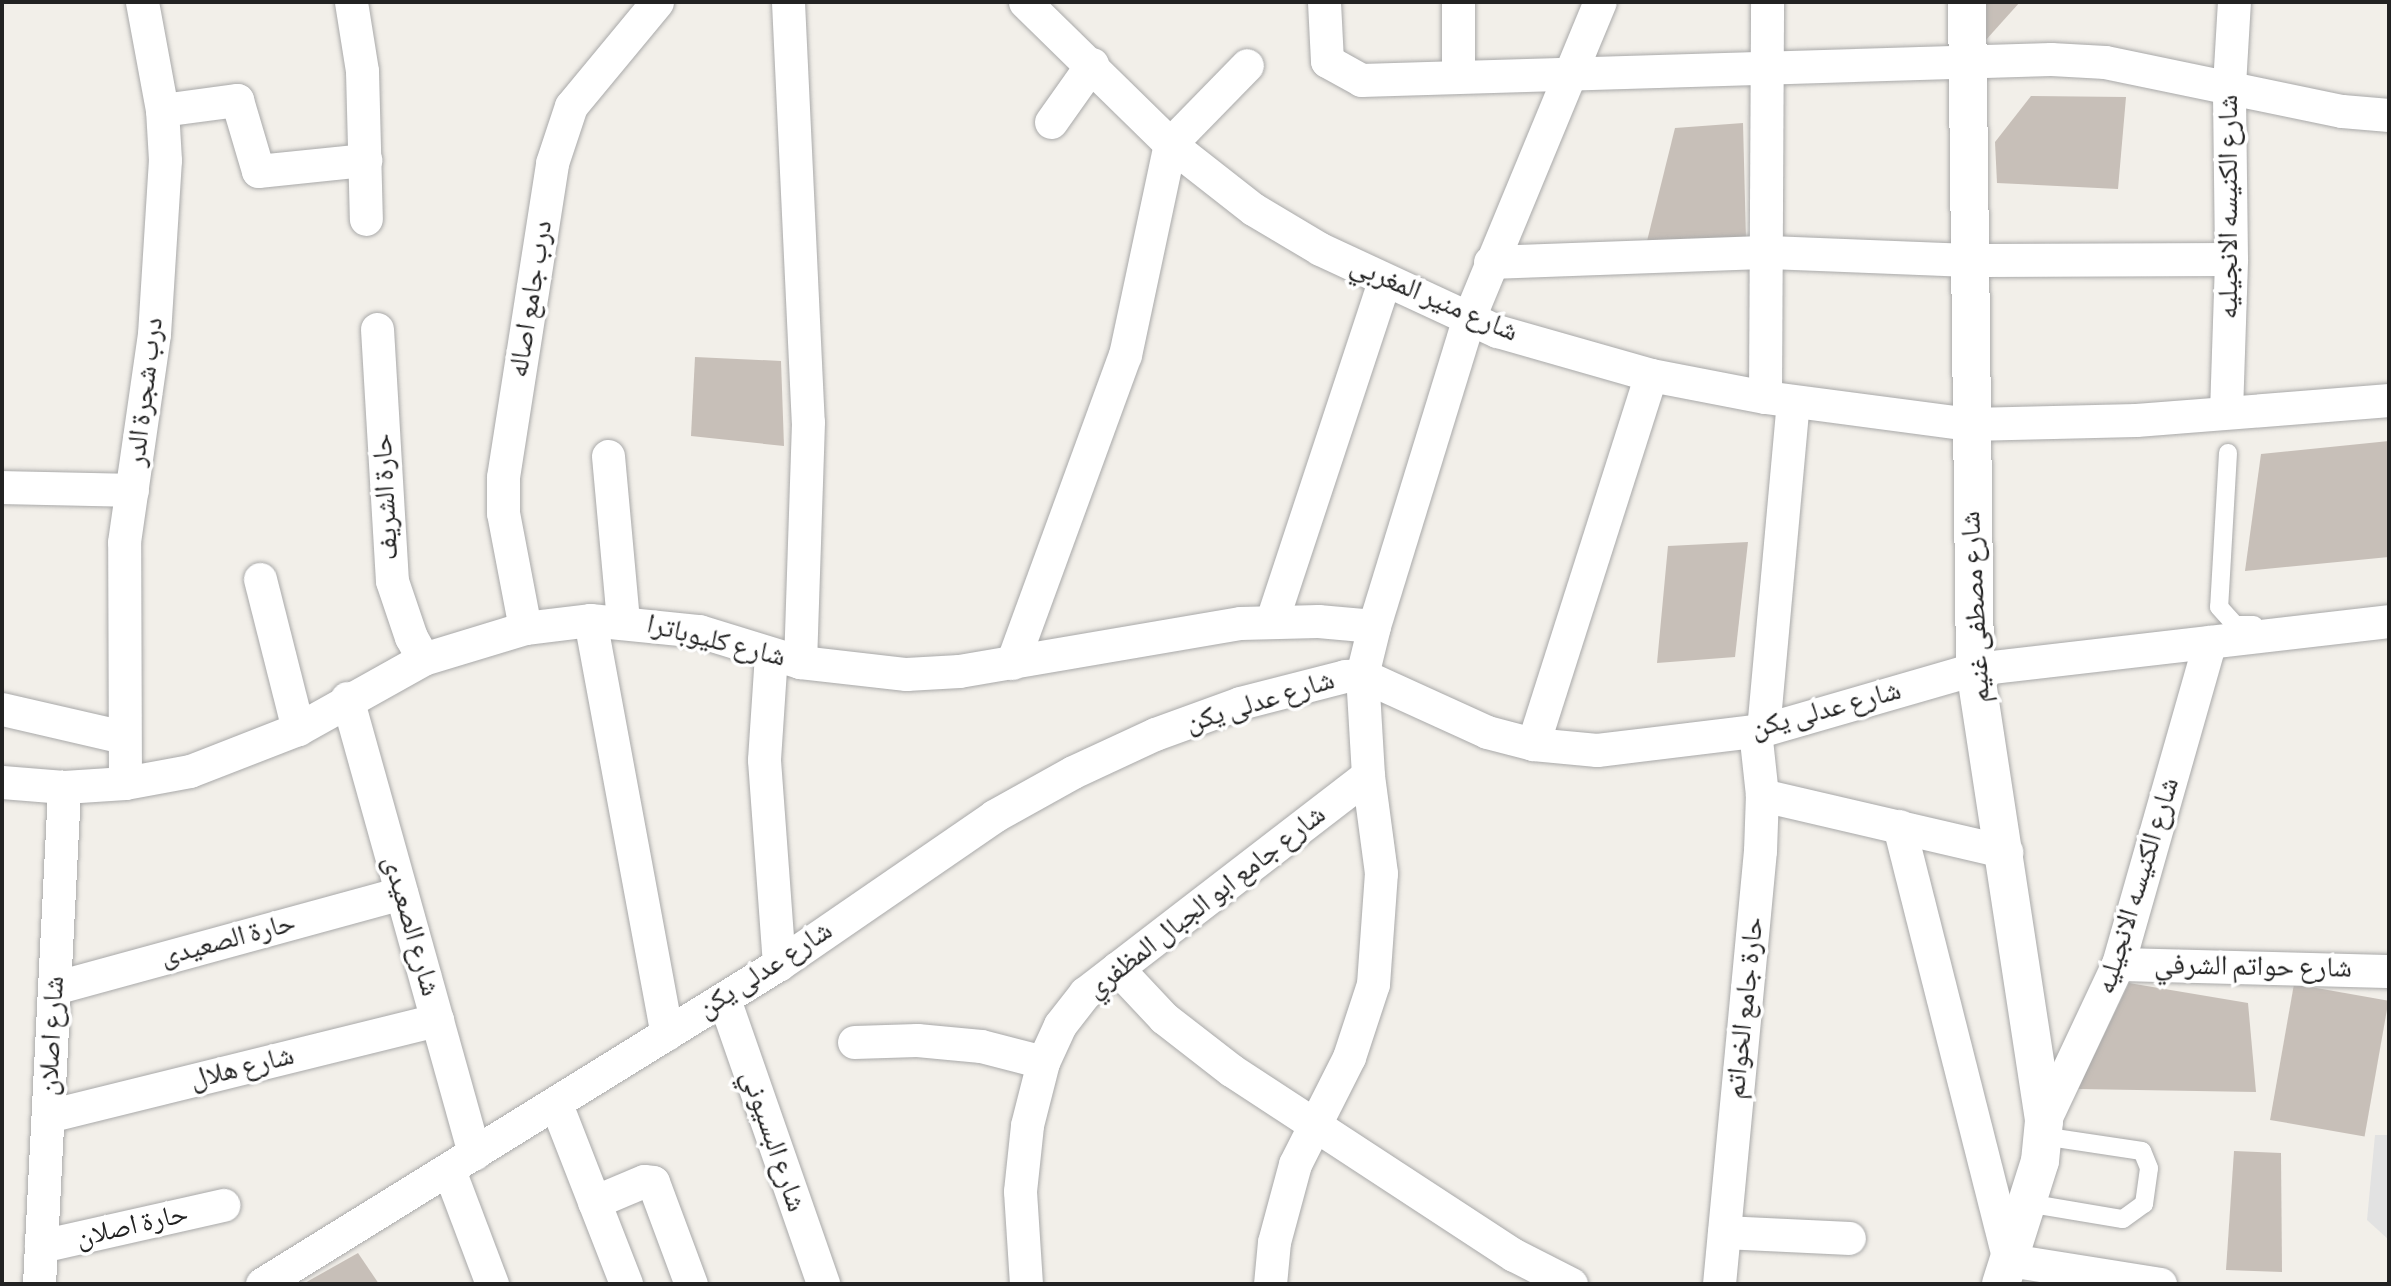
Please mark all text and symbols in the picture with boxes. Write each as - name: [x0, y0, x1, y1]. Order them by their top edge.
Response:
- street label: شارع الكنيسه الانجيليه: [2212, 95, 2246, 319]
- street label: درب جامع اصاله: [502, 218, 560, 380]
- street label: شارع منير المغربي: [1345, 249, 1523, 349]
- street label: درب شجرة الدر: [119, 316, 171, 468]
- street label: حارة الشريف: [366, 433, 406, 561]
- street label: شارع مصطفى غنيم: [1954, 510, 1998, 704]
- street label: شارع كليوباترا: [643, 608, 789, 674]
- street label: شارع عدلى يكن: [1182, 663, 1338, 741]
- street label: شارع عدلى يكن: [1747, 674, 1905, 746]
- street label: شارع الكنيسه الانجيليه: [2089, 774, 2187, 998]
- street label: شارع جامع ابو الجبال المظفري: [1080, 798, 1332, 1006]
- street label: شارع الصعيدى: [375, 852, 447, 1000]
- street label: حارة الصعيدى: [157, 906, 299, 974]
- street label: شارع عدلى يكن: [691, 914, 839, 1026]
- street label: حارة جامع الخواتم: [1719, 915, 1771, 1101]
- street label: شارع حواتم الشرفي: [2154, 948, 2352, 986]
- street label: شارع اصلان: [32, 975, 72, 1097]
- street label: شارع هلال: [187, 1039, 297, 1097]
- street label: شارع البسيوني: [733, 1066, 813, 1216]
- street label: حارة اصلان: [73, 1197, 191, 1255]

